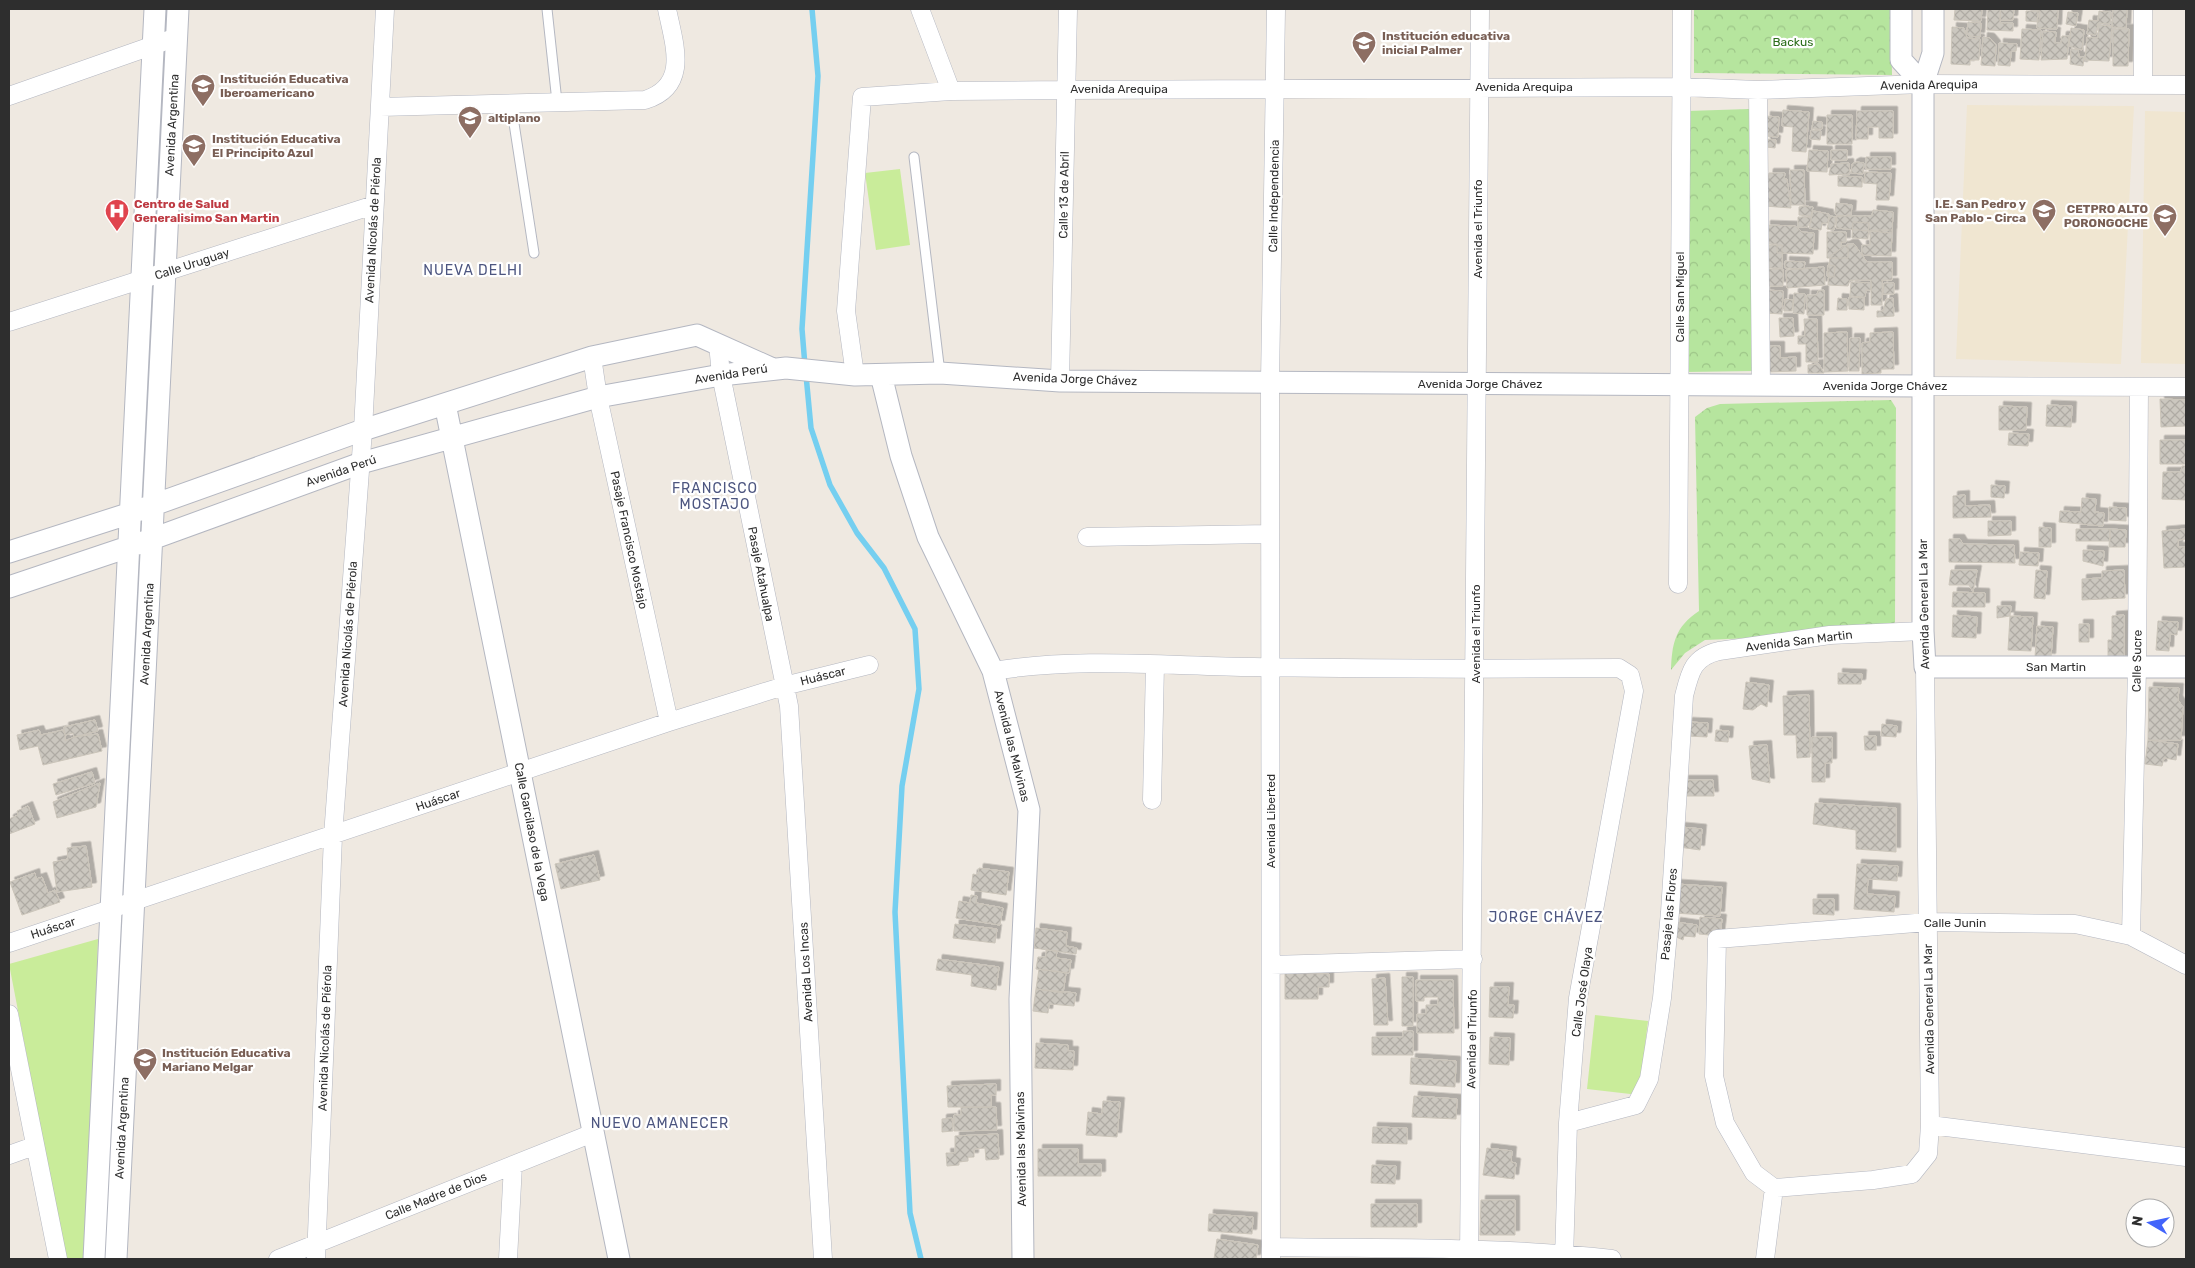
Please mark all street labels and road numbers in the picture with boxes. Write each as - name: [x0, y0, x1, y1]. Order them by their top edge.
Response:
- street label: Avenida Argentina: [162, 73, 182, 177]
- street label: Avenida Arequipa: [1880, 77, 1978, 93]
- street label: Avenida Arequipa: [1475, 80, 1573, 94]
- street label: Avenida Arequipa: [1070, 82, 1168, 96]
- street label: Calle Independencia: [1266, 139, 1282, 253]
- street label: Calle 13 de Abril: [1056, 151, 1072, 239]
- street label: Avenida Nicolás de Piérola: [362, 157, 384, 303]
- street label: Avenida el Triunfo: [1471, 179, 1485, 279]
- street label: Calle Uruguay: [153, 245, 232, 283]
- street label: Calle San Miguel: [1673, 251, 1687, 342]
- street label: Avenida Perú: [693, 361, 769, 387]
- street label: Avenida Jorge Chávez: [1013, 370, 1137, 388]
- street label: Avenida Jorge Chávez: [1418, 377, 1542, 391]
- street label: Avenida Jorge Chávez: [1823, 379, 1947, 393]
- street label: Avenida Perú: [304, 452, 378, 490]
- street label: Pasaje Francisco Mostajo: [607, 470, 651, 611]
- street label: Pasaje Atahualpa: [745, 525, 777, 623]
- street label: Avenida General La Mar: [1916, 538, 1932, 669]
- street label: Avenida Nicolás de Piérola: [336, 561, 360, 707]
- street label: Avenida Argentina: [137, 582, 157, 686]
- street label: Avenida el Triunfo: [1469, 584, 1483, 684]
- street label: Avenida San Martin: [1745, 627, 1853, 655]
- street label: Calle Sucre: [2129, 629, 2145, 692]
- street label: San Martin: [2026, 660, 2086, 674]
- street label: Huáscar: [799, 663, 848, 688]
- street label: Avenida las Malvinas: [991, 689, 1033, 803]
- street label: Calle Garcilaso de la Vega: [512, 761, 552, 903]
- street label: Avenida Liberted: [1264, 774, 1278, 868]
- street label: Huáscar: [414, 786, 463, 814]
- street label: Pasaje las Flores: [1658, 867, 1680, 961]
- street label: Huáscar: [29, 914, 78, 942]
- street label: Calle Junin: [1924, 916, 1986, 930]
- street label: Avenida Los Incas: [796, 922, 816, 1022]
- street label: Avenida General La Mar: [1921, 943, 1937, 1074]
- street label: Calle José Olaya: [1569, 946, 1595, 1038]
- street label: Avenida Nicolás de Piérola: [315, 965, 335, 1111]
- street label: Avenida el Triunfo: [1464, 989, 1480, 1089]
- street label: Avenida Argentina: [112, 1076, 132, 1180]
- street label: Avenida las Malvinas: [1013, 1091, 1029, 1207]
- street label: Calle Madre de Dios: [383, 1169, 489, 1223]

